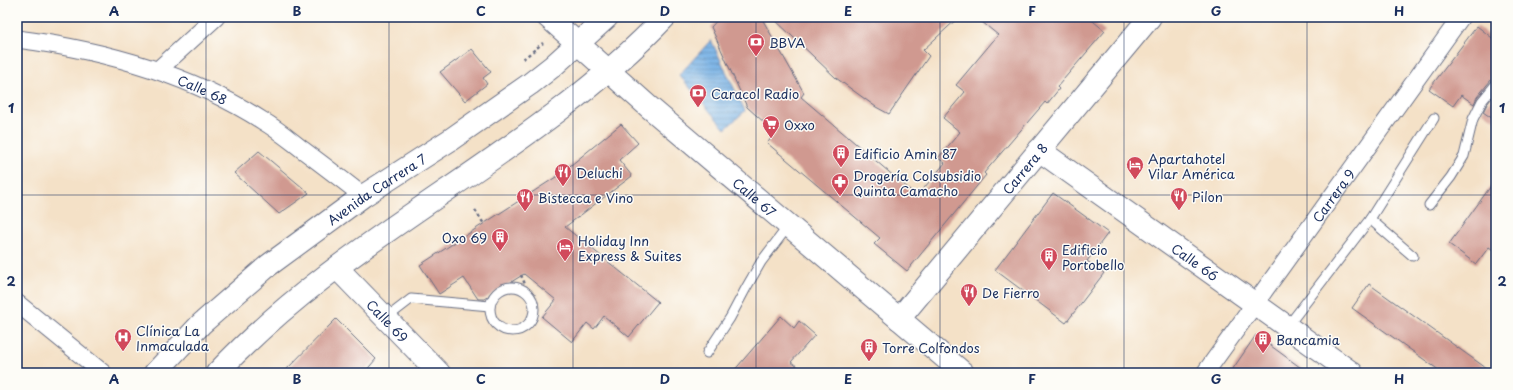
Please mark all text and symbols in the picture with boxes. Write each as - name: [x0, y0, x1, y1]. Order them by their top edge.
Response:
- text: A: [109, 1, 119, 20]
- text: B: [293, 1, 302, 20]
- text: C: [476, 1, 486, 20]
- text: D: [660, 1, 670, 20]
- text: E: [844, 1, 852, 20]
- text: F: [1028, 1, 1036, 20]
- text: G: [1211, 1, 1221, 20]
- text: H: [1394, 1, 1404, 20]
- bank icon: BBVA: [746, 32, 766, 57]
- place label: BBVA: [769, 33, 805, 52]
- street label: Calle 68: [175, 69, 231, 108]
- bank icon: Caracol Radio: [688, 83, 708, 108]
- place label: Caracol Radio: [711, 84, 799, 103]
- text: 1: [8, 98, 14, 117]
- text: 1: [1499, 98, 1505, 117]
- supermarket icon: Oxxo: [761, 114, 781, 139]
- place label: Oxxo: [784, 115, 815, 134]
- street label: Carrera 8: [997, 138, 1051, 198]
- building icon: Edificio Amin 87: [831, 143, 851, 168]
- place label: Edificio Amin 87: [854, 144, 958, 163]
- street label: Avenida Carrera 7: [323, 148, 430, 229]
- place label: Apartahotel Vilar América: [1148, 149, 1236, 183]
- hotel icon: Apartahotel Vilar América: [1125, 155, 1145, 180]
- restaurant icon: Deluchi: [553, 162, 573, 187]
- place label: Deluchi: [576, 163, 623, 182]
- street label: Carrera 9: [1307, 165, 1359, 226]
- place label: Drogería Colsubsidio Quinta Camacho: [853, 166, 981, 200]
- pharmacy icon: Drogería Colsubsidio Quinta Camacho: [830, 172, 850, 197]
- street label: Calle 67: [729, 173, 781, 221]
- restaurant icon: Pilon: [1169, 186, 1189, 211]
- restaurant icon: Bistecca e Vino: [515, 187, 535, 212]
- place label: Pilon: [1192, 187, 1223, 206]
- place label: Bistecca e Vino: [538, 188, 633, 207]
- building icon: Oxo 69: [490, 227, 510, 252]
- place label: Oxo 69: [442, 228, 487, 247]
- place label: Holiday Inn Express & Suites: [578, 231, 681, 265]
- hotel icon: Holiday Inn Express & Suites: [555, 237, 575, 262]
- street label: Calle 66: [1168, 238, 1223, 285]
- place label: Edificio Portobello: [1062, 240, 1124, 274]
- building icon: Edificio Portobello: [1039, 246, 1059, 271]
- text: 2: [6, 271, 16, 290]
- text: 2: [1497, 271, 1507, 290]
- restaurant icon: De Fierro: [959, 282, 979, 307]
- place label: De Fierro: [982, 283, 1040, 302]
- street label: Calle 69: [363, 295, 413, 346]
- place label: Clínica La Inmaculada: [136, 321, 210, 355]
- hospital icon: Clínica La Inmaculada: [113, 327, 133, 352]
- building icon: Bancamia: [1253, 329, 1273, 354]
- place label: Bancamia: [1276, 330, 1340, 349]
- building icon: Torre Colfondos: [859, 337, 879, 362]
- place label: Torre Colfondos: [882, 338, 980, 357]
- text: A: [109, 369, 119, 388]
- text: B: [293, 369, 302, 388]
- text: C: [476, 369, 486, 388]
- text: D: [660, 369, 670, 388]
- text: E: [844, 369, 852, 388]
- text: F: [1028, 369, 1036, 388]
- text: G: [1211, 369, 1221, 388]
- text: H: [1394, 369, 1404, 388]

